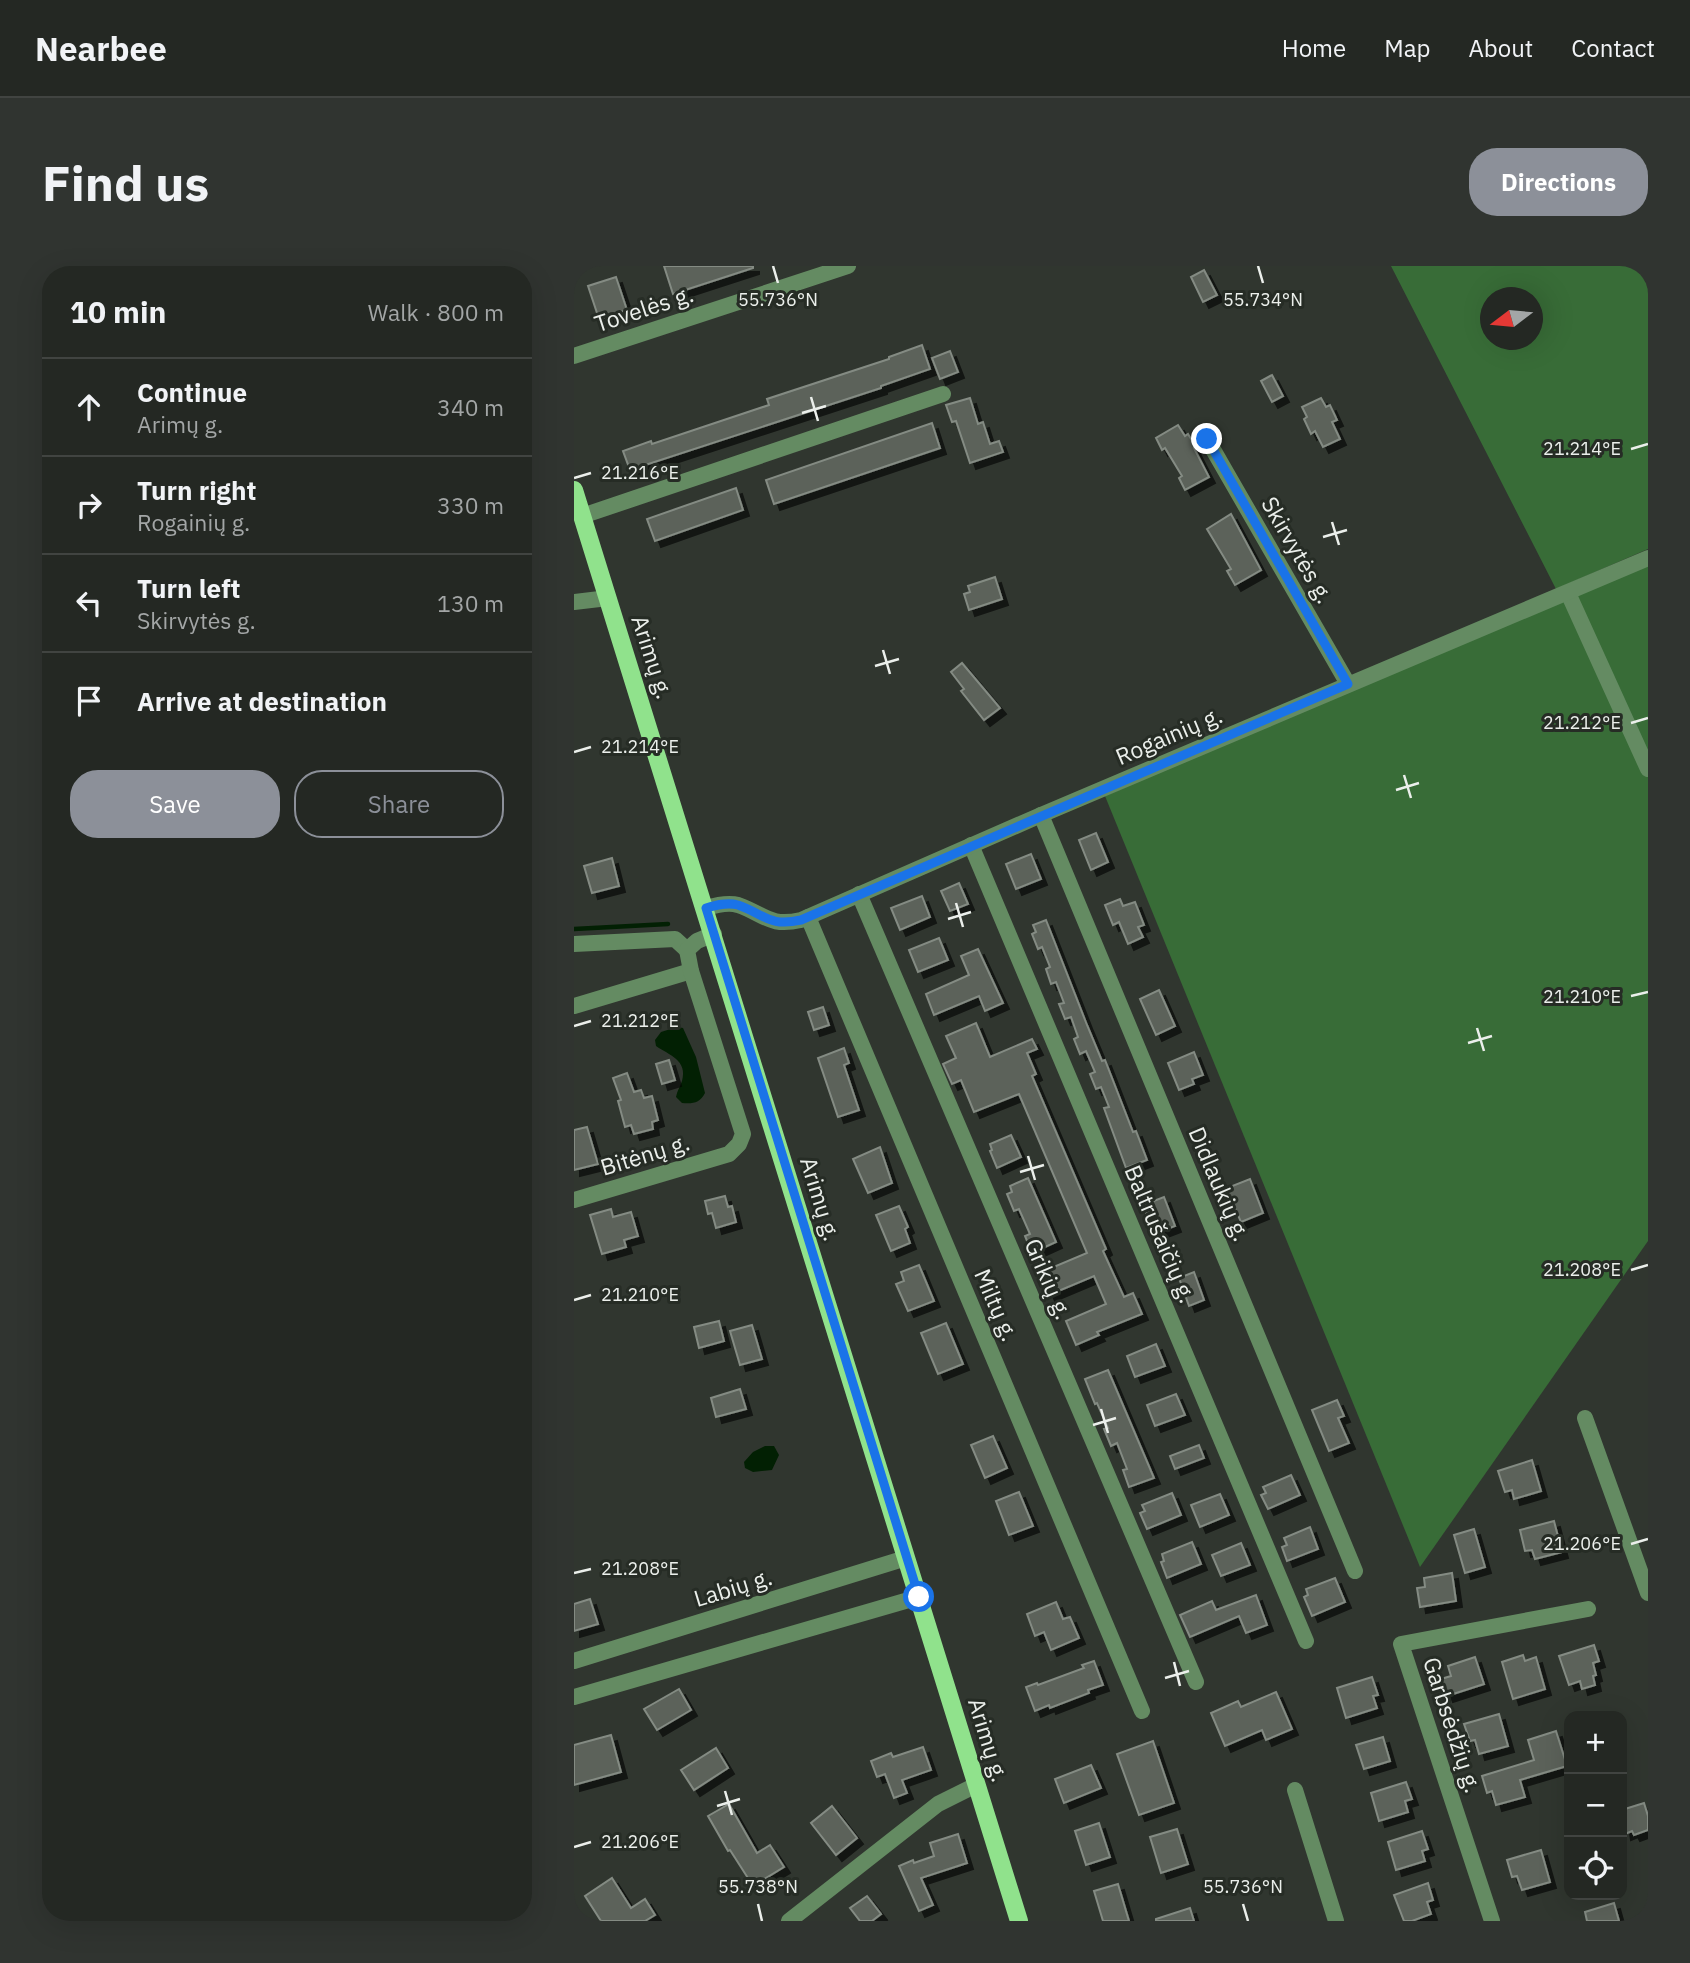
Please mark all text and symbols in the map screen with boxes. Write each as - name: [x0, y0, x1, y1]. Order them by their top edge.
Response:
- text: Nearbee: [35, 27, 167, 70]
- text: Home: [1282, 32, 1346, 64]
- text: Map: [1384, 32, 1430, 64]
- text: About: [1468, 32, 1533, 64]
- text: Contact: [1571, 32, 1655, 64]
- button: Directions: [1469, 148, 1648, 216]
- text: Find us: [42, 151, 209, 214]
- street label: Tovelės g.: [590, 278, 697, 338]
- north arrow: [1480, 287, 1543, 350]
- text: 55.736°N: [738, 288, 818, 311]
- text: 55.734°N: [1223, 288, 1303, 311]
- text: 10 min: [70, 292, 166, 331]
- text: Walk · 800 m: [368, 297, 504, 327]
- text: Continue: [137, 375, 247, 409]
- icon: ahead: [70, 388, 108, 426]
- text: 340 m: [437, 392, 504, 422]
- text: Arimų g.: [137, 409, 223, 439]
- route end: [1191, 423, 1222, 454]
- text: 21.214°E: [1543, 437, 1621, 460]
- text: 21.216°E: [601, 461, 679, 484]
- text: Turn right: [137, 473, 256, 507]
- icon: right: [70, 486, 108, 524]
- text: 330 m: [437, 490, 504, 520]
- street label: Skirvytės g.: [1255, 491, 1341, 608]
- text: Rogainių g.: [137, 507, 250, 537]
- text: Turn left: [137, 571, 240, 605]
- icon: left: [70, 584, 108, 622]
- text: 130 m: [437, 588, 504, 618]
- text: Skirvytės g.: [137, 605, 256, 635]
- street label: Arimų g.: [625, 611, 681, 702]
- icon: arrive: [70, 682, 108, 720]
- text: Arrive at destination: [137, 684, 387, 718]
- street label: Rogainių g.: [1111, 699, 1227, 771]
- text: 21.212°E: [1543, 711, 1621, 734]
- text: 21.214°E: [601, 735, 679, 758]
- button: Save: [70, 770, 280, 838]
- button: Share: [294, 770, 504, 838]
- text: 21.210°E: [1543, 985, 1621, 1008]
- text: 21.212°E: [601, 1009, 679, 1032]
- street label: Didlaukių g.: [1182, 1122, 1257, 1245]
- street label: Bitėnų g.: [597, 1126, 693, 1182]
- street label: Arimų g.: [794, 1153, 848, 1244]
- street label: Baltrušaičių g.: [1118, 1160, 1203, 1307]
- street label: Grikių g.: [1018, 1234, 1079, 1324]
- text: 21.208°E: [1543, 1258, 1621, 1281]
- street label: Miltų g.: [968, 1264, 1026, 1345]
- text: 21.210°E: [601, 1283, 679, 1306]
- text: 21.206°E: [1543, 1532, 1621, 1555]
- text: 21.208°E: [601, 1557, 679, 1580]
- street label: Labių g.: [690, 1561, 775, 1613]
- route start: [903, 1581, 934, 1612]
- street label: Garbsėdžių g.: [1417, 1653, 1489, 1796]
- street label: Arimų g.: [962, 1694, 1016, 1785]
- map controls: [1564, 1711, 1627, 1900]
- button: +: [1564, 1711, 1627, 1774]
- button: −: [1564, 1774, 1627, 1837]
- text: 21.206°E: [601, 1830, 679, 1853]
- button: locate: [1564, 1837, 1627, 1900]
- text: 55.738°N: [718, 1875, 798, 1898]
- text: 55.736°N: [1203, 1875, 1283, 1898]

